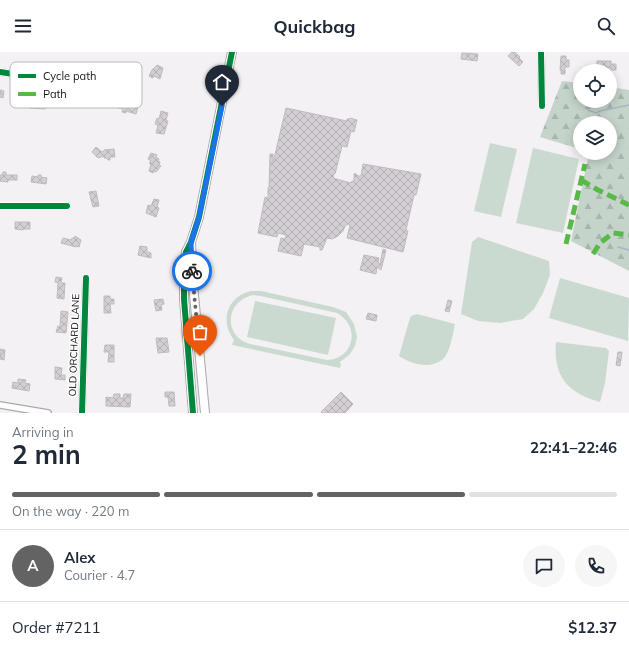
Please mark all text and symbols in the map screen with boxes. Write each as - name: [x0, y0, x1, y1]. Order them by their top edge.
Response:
- icon: menu: [12, 15, 34, 37]
- text: Quickbag: [273, 15, 356, 38]
- icon: search: [595, 15, 617, 37]
- legend: [10, 62, 142, 108]
- map controls: [573, 64, 617, 160]
- button: locate: [573, 64, 617, 108]
- pin: [205, 65, 239, 106]
- text: Cycle path: [43, 69, 96, 83]
- icon: home: [211, 71, 233, 93]
- text: Path: [43, 87, 67, 101]
- button: layers: [573, 116, 617, 160]
- courier: [172, 251, 212, 291]
- icon: bike: [181, 260, 203, 282]
- street label: OLD ORCHARD LANE: [66, 293, 82, 397]
- pin: [183, 315, 217, 356]
- icon: bag: [189, 321, 211, 343]
- text: Arriving in: [12, 424, 74, 440]
- text: 2 min: [12, 438, 81, 471]
- text: 22:41–22:46: [530, 438, 617, 457]
- text: On the way · 220 m: [12, 503, 129, 519]
- button: chat: [523, 545, 565, 587]
- button: phone: [575, 545, 617, 587]
- text: Alex: [64, 548, 96, 567]
- text: A: [27, 556, 39, 575]
- text: Courier · 4.7: [64, 567, 135, 583]
- text: Order #7211: [12, 618, 100, 637]
- text: $12.37: [568, 618, 617, 637]

